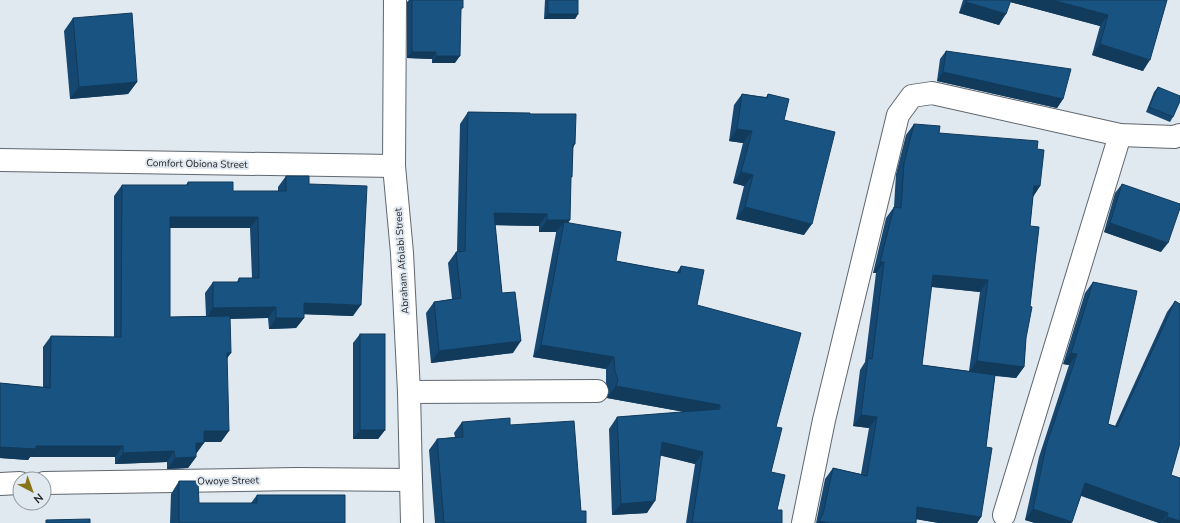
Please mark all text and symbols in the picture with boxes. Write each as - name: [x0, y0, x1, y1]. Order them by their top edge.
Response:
- street label: Comfort Obiona Street: [146, 156, 248, 172]
- street label: Abraham Afolabi Street: [391, 207, 413, 314]
- north arrow: [12, 471, 52, 511]
- street label: Owoye Street: [197, 473, 260, 489]
- text: N: [30, 490, 46, 507]

